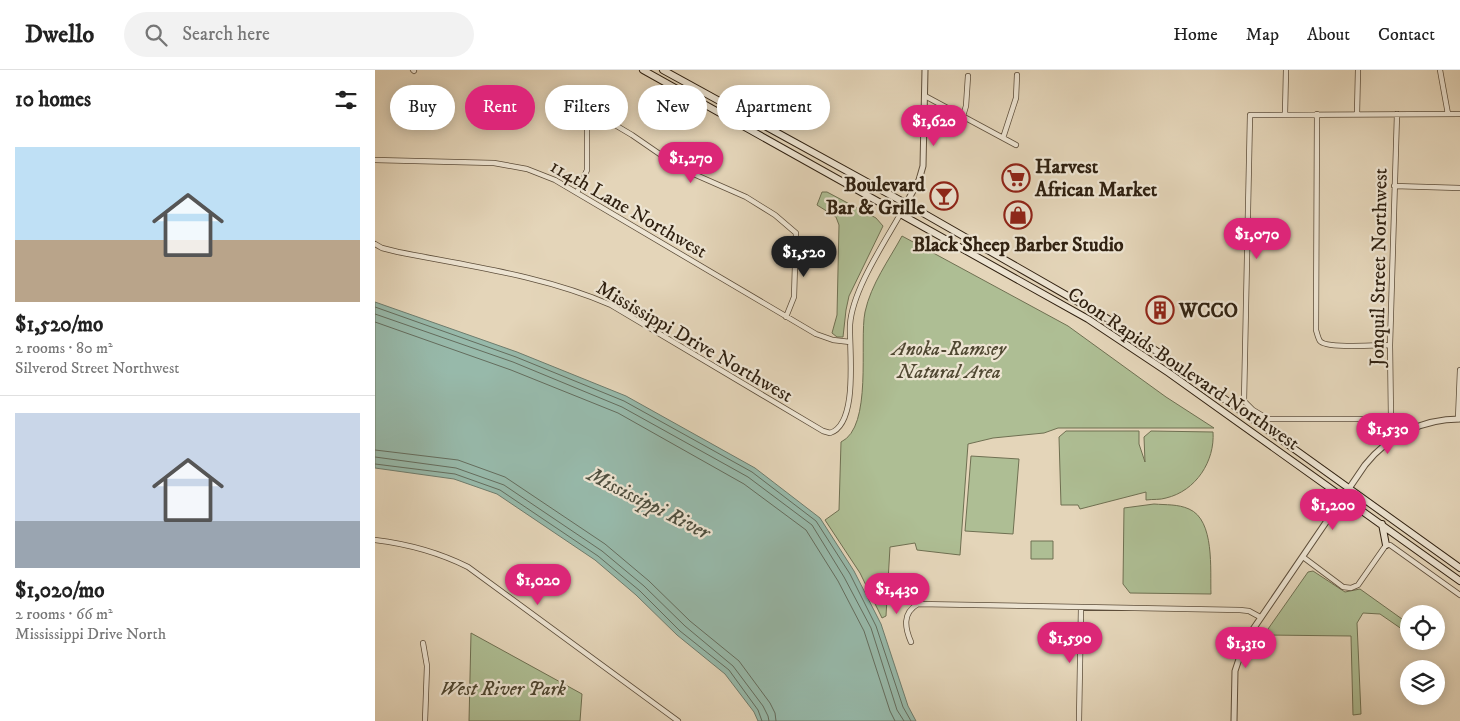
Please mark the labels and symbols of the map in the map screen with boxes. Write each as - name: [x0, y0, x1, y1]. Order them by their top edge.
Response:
- pin: $1,620: [893, 104, 975, 147]
- pin: $1,270: [650, 142, 732, 184]
- street label: 114th Lane Northwest: [545, 154, 711, 264]
- place label: Harvest African Market: [1034, 155, 1158, 203]
- supermarket icon: Harvest African Market: [1001, 163, 1031, 193]
- street label: Jonquil Street Northwest: [1365, 168, 1394, 368]
- place label: Boulevard Bar & Grille: [826, 173, 926, 221]
- bar icon: Boulevard Bar & Grille: [929, 181, 959, 211]
- shop icon: Black Sheep Barber Studio: [1003, 200, 1033, 230]
- pin: $1,070: [1216, 218, 1298, 260]
- place label: Black Sheep Barber Studio: [912, 233, 1124, 258]
- pin: $1,520: [763, 236, 845, 278]
- street label: Mississippi Drive Northwest: [592, 276, 797, 409]
- street label: Coon Rapids Boulevard Northwest: [1062, 282, 1304, 456]
- building icon: WCCO: [1145, 295, 1175, 325]
- place label: WCCO: [1178, 299, 1238, 324]
- park label: Anoka-Ramsey Natural Area: [890, 337, 1007, 385]
- pin: $1,530: [1347, 412, 1429, 455]
- water label: Mississippi River: [581, 461, 715, 547]
- pin: $1,200: [1292, 488, 1374, 531]
- pin: $1,020: [497, 564, 579, 606]
- pin: $1,430: [856, 572, 938, 615]
- pin: $1,590: [1029, 622, 1111, 664]
- pin: $1,310: [1205, 626, 1287, 669]
- park label: West River Park: [440, 677, 567, 702]

